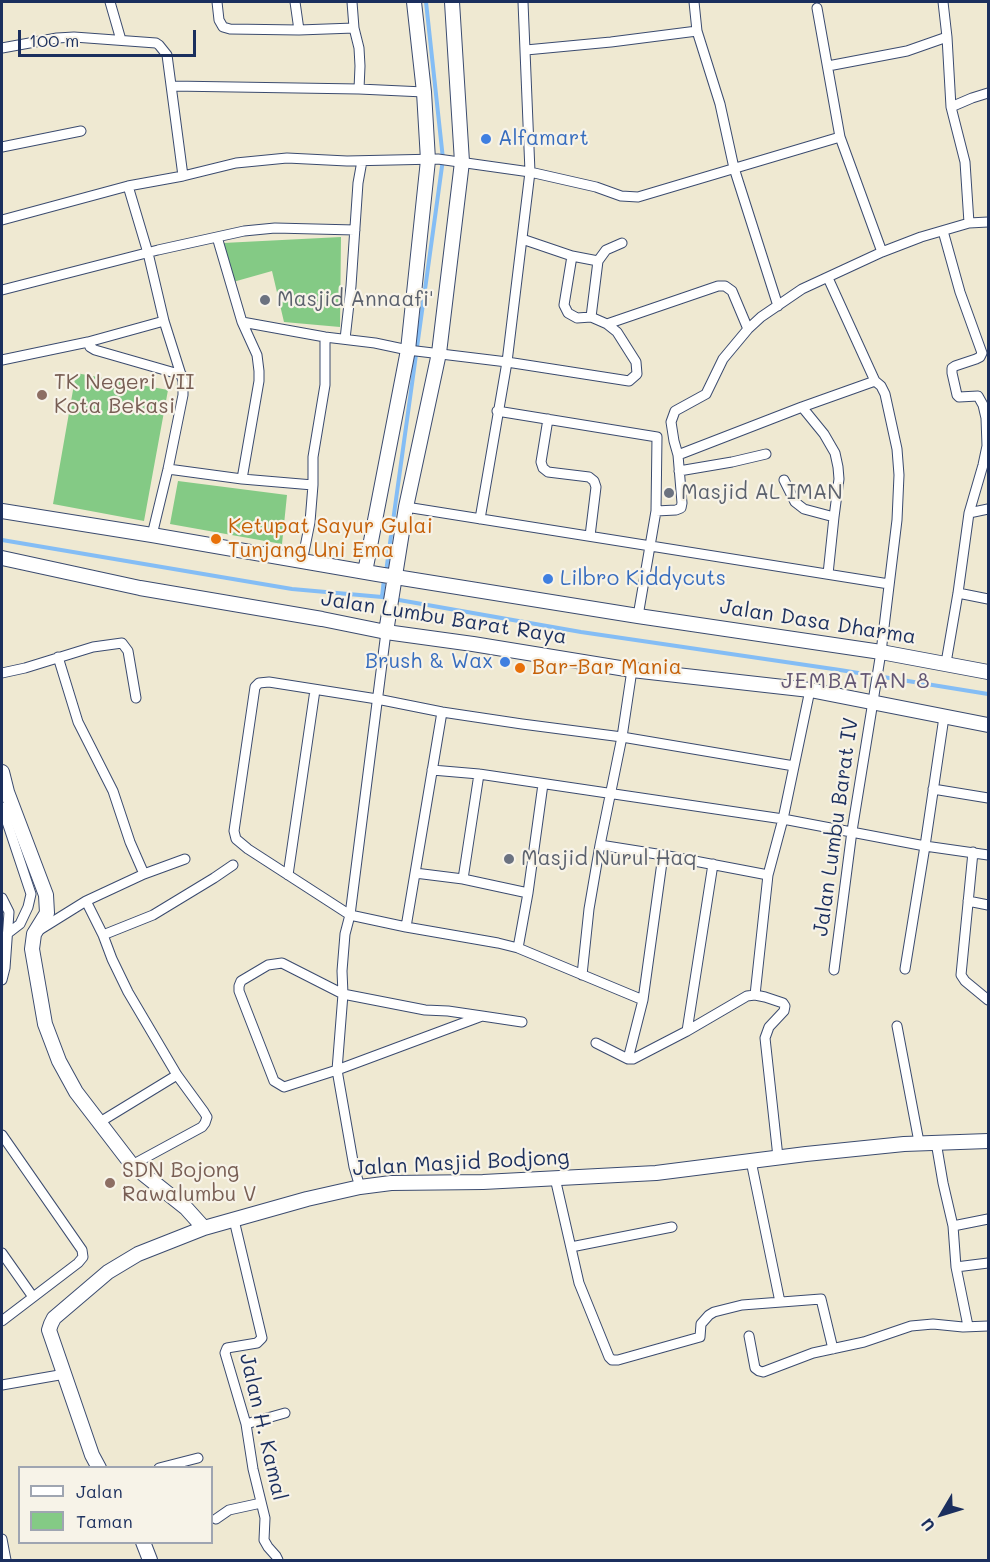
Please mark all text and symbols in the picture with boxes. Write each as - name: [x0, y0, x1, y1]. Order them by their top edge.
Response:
- scale bar: [21, 18, 200, 56]
- text: 100 m: [29, 28, 79, 52]
- place label: Alfamart: [498, 126, 589, 152]
- marker: Alfamart: [479, 132, 493, 146]
- place label: Masjid Annaafi': [277, 287, 434, 313]
- marker: Masjid Annaafi': [258, 293, 272, 307]
- place label: TK Negeri VII Kota Bekasi: [54, 370, 194, 420]
- marker: TK Negeri VII Kota Bekasi: [35, 388, 49, 402]
- place label: Masjid AL IMAN: [681, 480, 843, 506]
- marker: Masjid AL IMAN: [662, 486, 676, 500]
- place label: Ketupat Sayur Gulai Tunjang Uni Ema: [228, 514, 433, 564]
- marker: Ketupat Sayur Gulai Tunjang Uni Ema: [209, 532, 223, 546]
- place label: Lilbro Kiddycuts: [560, 566, 726, 592]
- marker: Lilbro Kiddycuts: [541, 572, 555, 586]
- street label: Jalan Lumbu Barat Raya: [319, 586, 569, 650]
- street label: Jalan Dasa Dharma: [718, 594, 918, 650]
- place label: Brush & Wax: [365, 649, 493, 675]
- marker: Brush & Wax: [498, 655, 512, 669]
- place label: Bar-Bar Mania: [532, 655, 682, 681]
- marker: Bar-Bar Mania: [513, 661, 527, 675]
- district label: JEMBATAN 8: [781, 668, 931, 694]
- street label: Jalan Lumbu Barat IV: [808, 716, 864, 938]
- place label: Masjid Nurul Haq: [521, 846, 697, 872]
- marker: Masjid Nurul Haq: [502, 852, 516, 866]
- street label: Jalan Masjid Bodjong: [352, 1145, 570, 1181]
- place label: SDN Bojong Rawalumbu V: [122, 1158, 257, 1208]
- marker: SDN Bojong Rawalumbu V: [103, 1176, 117, 1190]
- street label: Jalan H. Kamal: [234, 1351, 292, 1503]
- legend: [18, 1466, 213, 1544]
- text: Jalan: [76, 1479, 123, 1503]
- north arrow: [912, 1484, 972, 1544]
- text: Taman: [76, 1509, 133, 1533]
- text: U: [916, 1514, 939, 1536]

